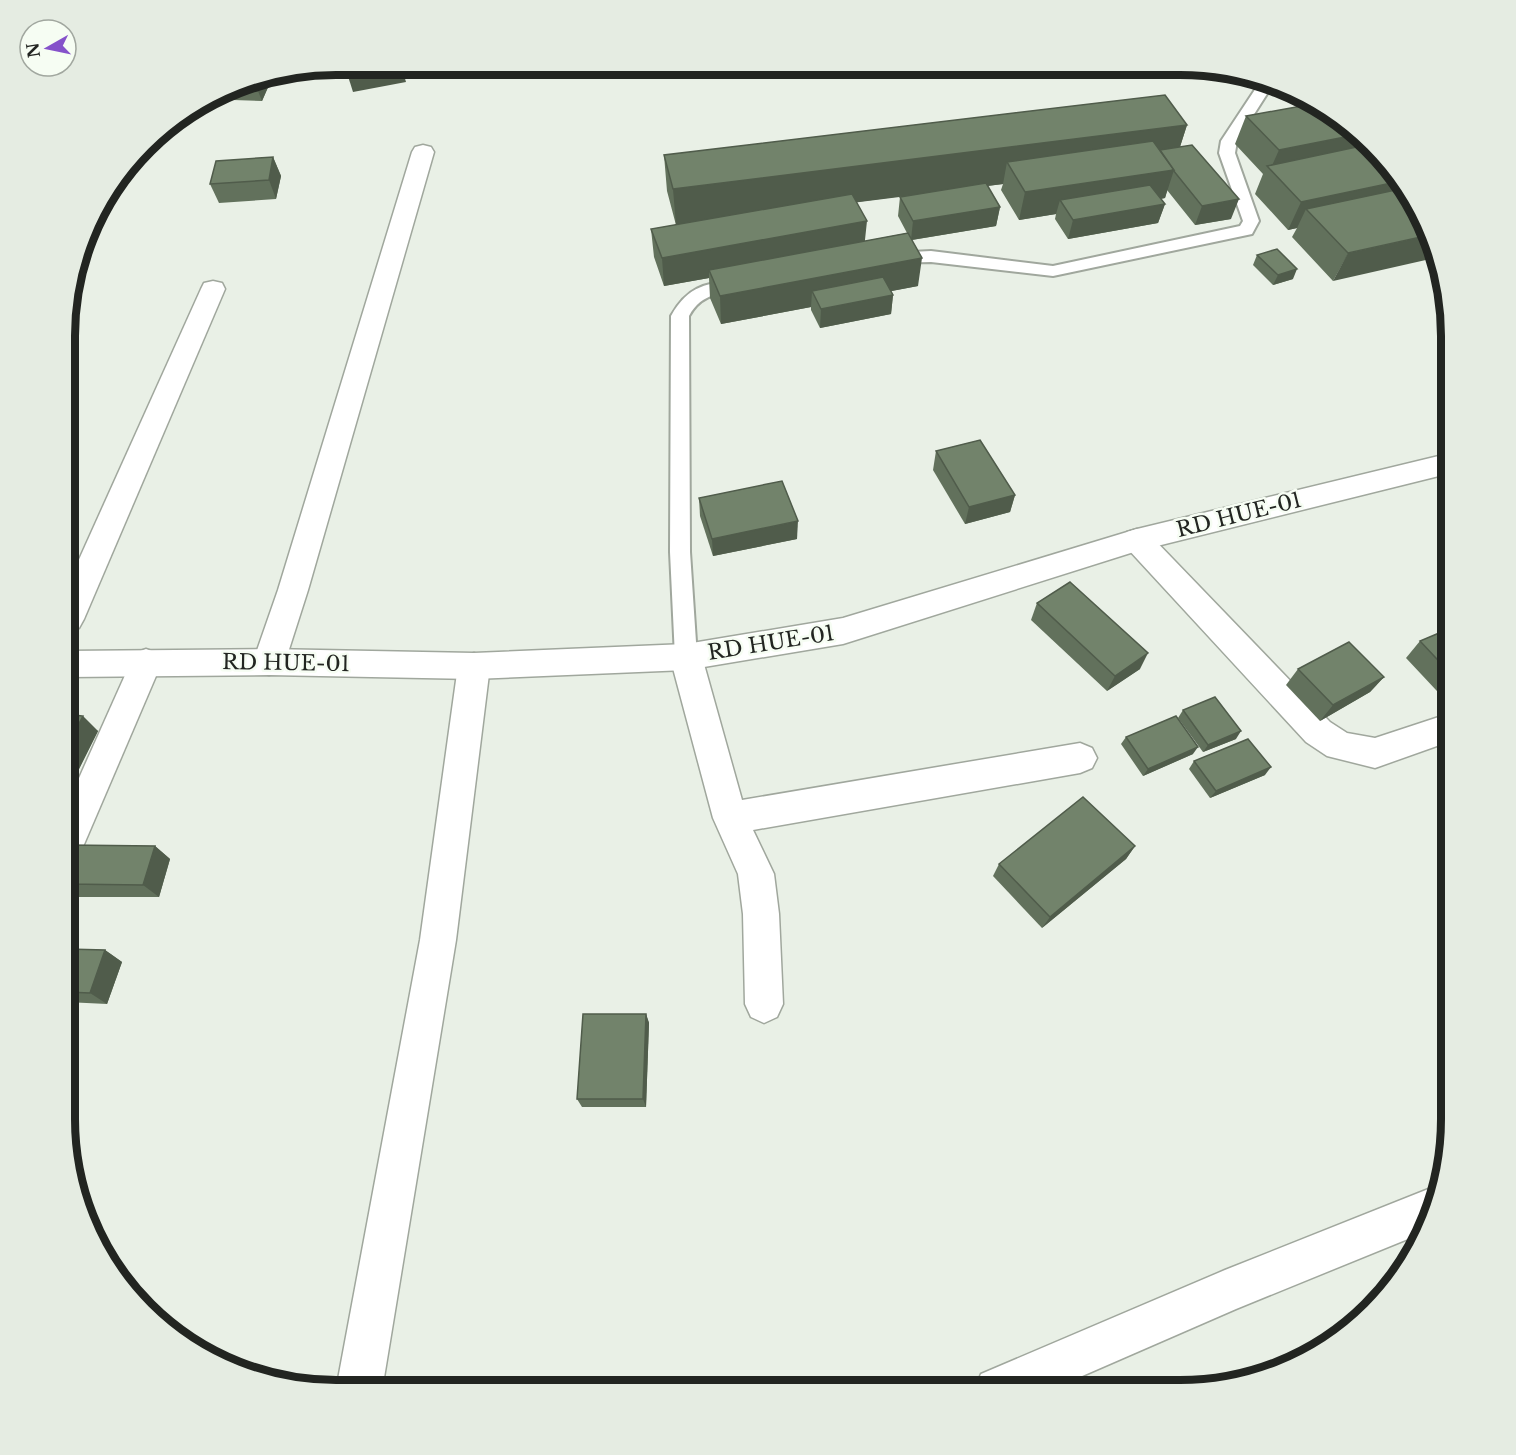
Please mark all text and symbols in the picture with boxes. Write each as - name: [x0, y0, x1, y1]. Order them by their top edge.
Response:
- north arrow: [18, 18, 78, 78]
- text: N: [22, 41, 44, 59]
- street label: RD HUE-01: [1174, 487, 1304, 543]
- street label: RD HUE-01: [706, 620, 836, 666]
- street label: RD HUE-01: [222, 649, 350, 677]

